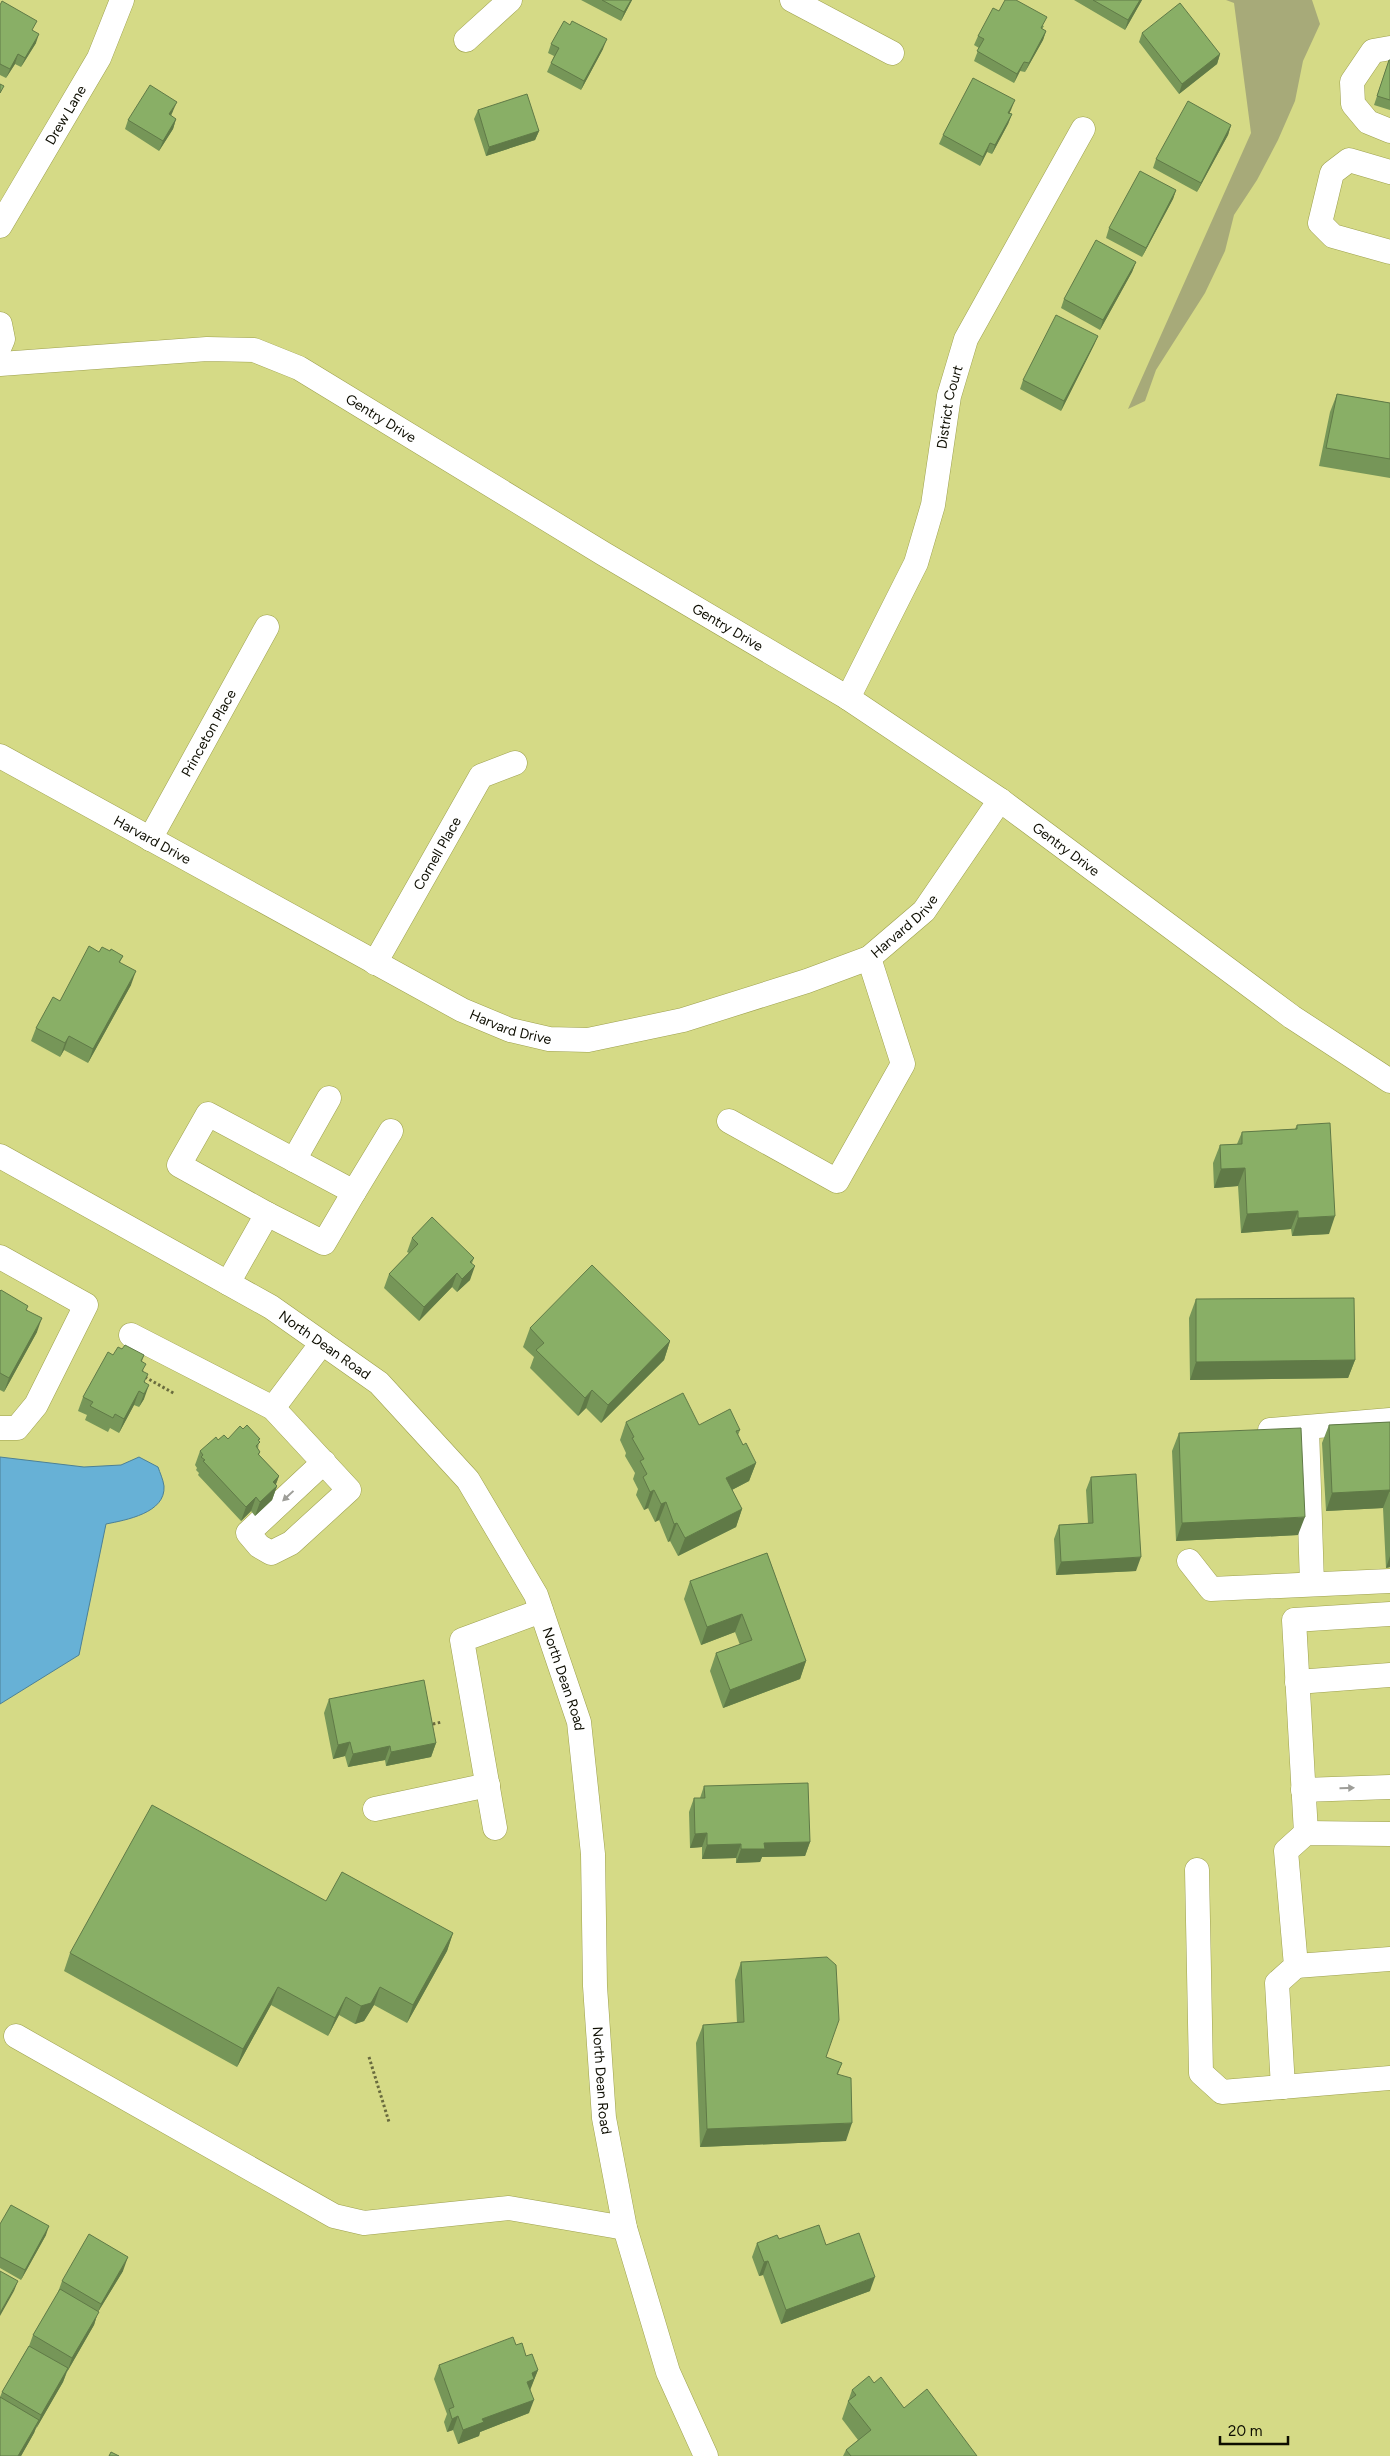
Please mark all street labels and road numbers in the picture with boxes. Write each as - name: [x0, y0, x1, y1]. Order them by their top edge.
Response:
- street label: Drew Lane: [41, 82, 90, 148]
- street label: District Court: [933, 363, 966, 450]
- street label: Gentry Drive: [343, 390, 420, 446]
- street label: Gentry Drive: [689, 600, 767, 655]
- street label: Princeton Place: [178, 686, 240, 780]
- street label: Harvard Drive: [111, 812, 194, 868]
- street label: Cornell Place: [410, 813, 465, 893]
- street label: Gentry Drive: [1029, 819, 1103, 880]
- street label: Harvard Drive: [867, 891, 941, 961]
- street label: Harvard Drive: [467, 1006, 554, 1048]
- street label: North Dean Road: [276, 1307, 374, 1383]
- street label: North Dean Road: [539, 1625, 588, 1731]
- street label: North Dean Road: [589, 2026, 615, 2136]

